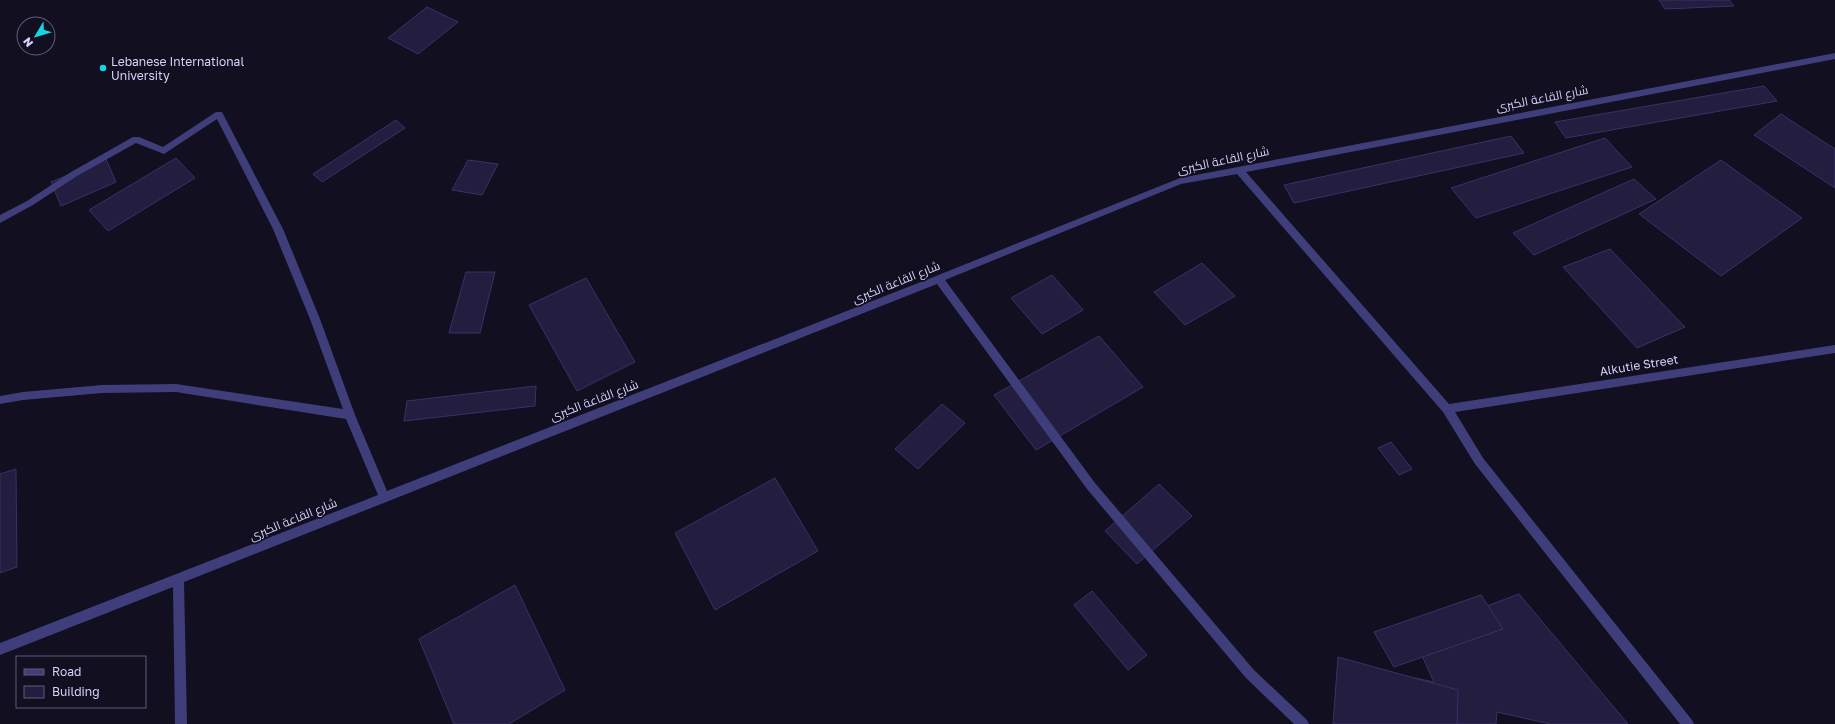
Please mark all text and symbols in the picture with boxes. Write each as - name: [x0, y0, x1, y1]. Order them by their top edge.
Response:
- north arrow: [16, 16, 56, 56]
- text: N: [20, 35, 35, 50]
- place label: Lebanese International University: [111, 54, 244, 83]
- marker: Lebanese International University: [98, 63, 108, 73]
- street label: شارع القاعة الكبرى: [1495, 82, 1589, 115]
- street label: شارع القاعة الكبرى: [1176, 143, 1270, 178]
- street label: شارع القاعة الكبرى: [850, 258, 943, 307]
- street label: Alkutie Street: [1599, 351, 1679, 379]
- street label: شارع القاعة الكبرى: [548, 376, 641, 425]
- street label: شارع القاعة الكبرى: [247, 495, 340, 544]
- legend: [16, 656, 146, 708]
- text: Road: [52, 664, 81, 679]
- text: Building: [52, 684, 100, 699]

